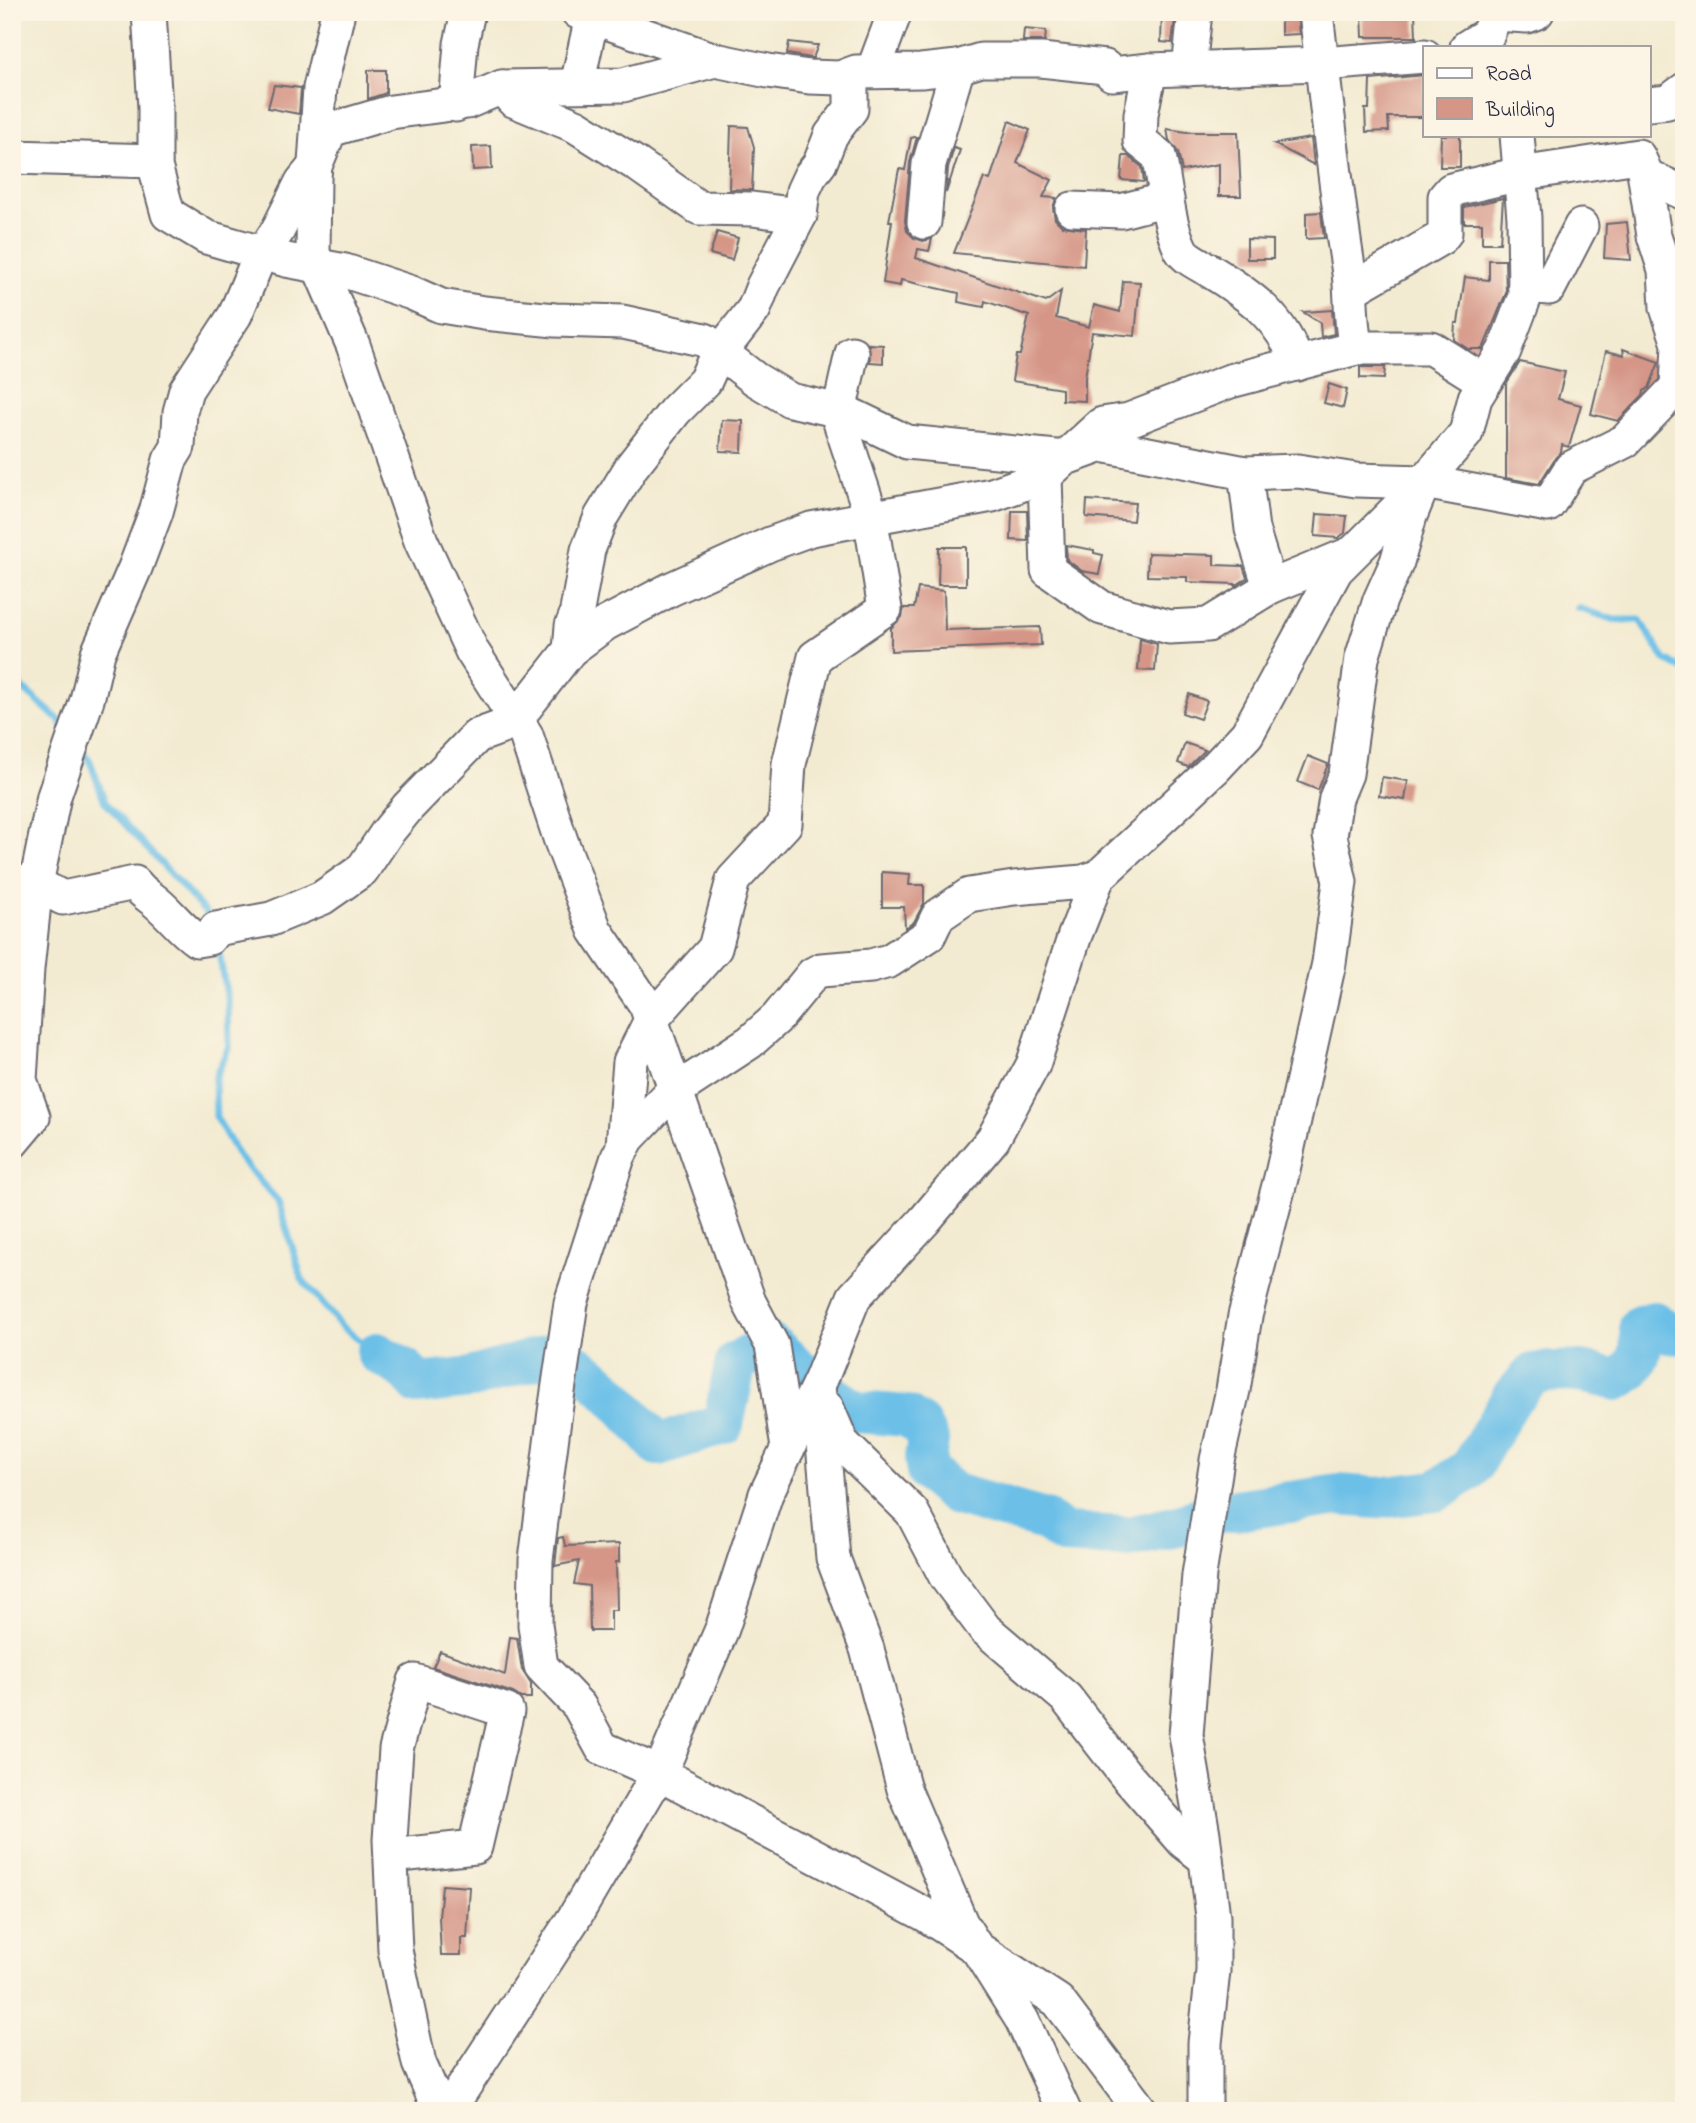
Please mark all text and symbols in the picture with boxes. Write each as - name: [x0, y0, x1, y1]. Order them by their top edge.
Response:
- legend: [1423, 46, 1650, 136]
- text: Road: [1486, 60, 1532, 90]
- text: Building: [1485, 96, 1555, 128]

